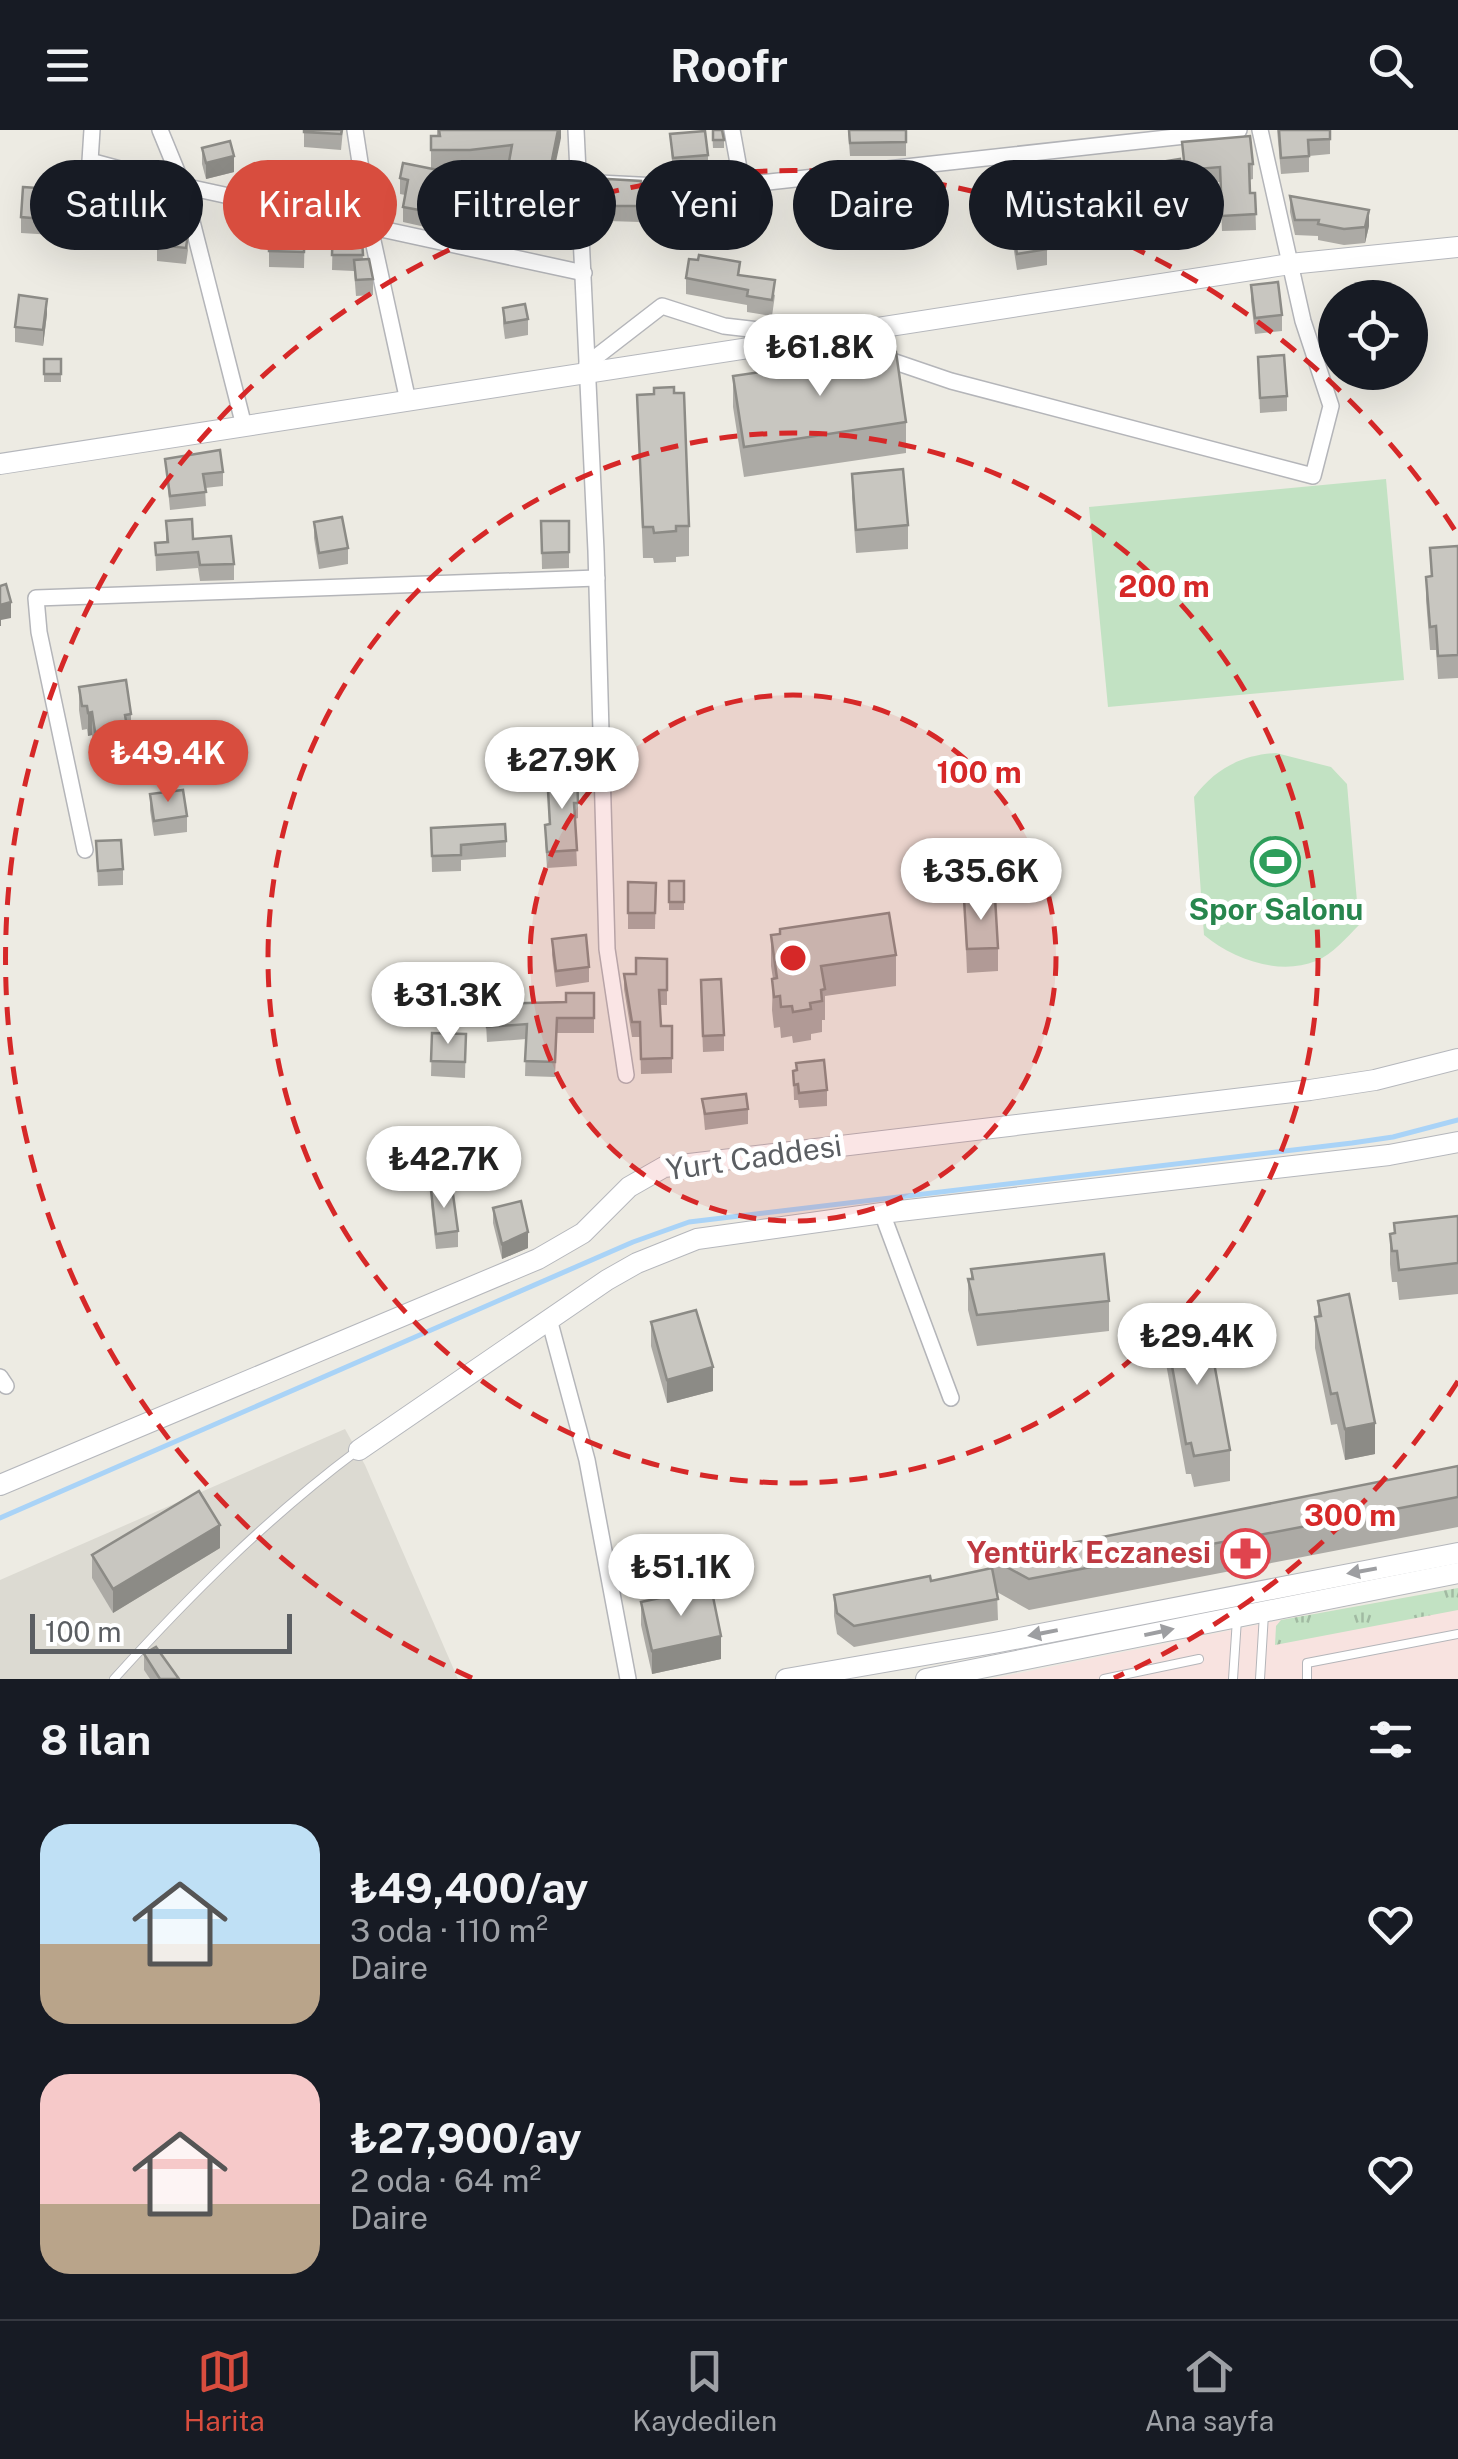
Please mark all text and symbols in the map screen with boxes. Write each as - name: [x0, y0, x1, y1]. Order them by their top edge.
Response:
- icon: menu: [40, 38, 95, 93]
- icon: search: [1363, 38, 1418, 93]
- text: Roofr: [670, 39, 788, 92]
- chip: Satılık: [30, 160, 203, 250]
- chip: Kiralık: [223, 160, 397, 250]
- chip: Filtreler: [417, 160, 616, 250]
- chip: Yeni: [636, 160, 773, 250]
- chip: Daire: [793, 160, 949, 250]
- chip: Müstakil ev: [969, 160, 1224, 250]
- map controls: [1318, 280, 1428, 390]
- button: locate: [1318, 280, 1428, 390]
- pin: ₺61.8K: [739, 314, 901, 399]
- text: ₺61.8K: [766, 328, 874, 365]
- text: 200 m: [1118, 568, 1210, 604]
- pin: ₺49.4K: [87, 720, 249, 805]
- pin: ₺27.9K: [481, 727, 643, 812]
- text: ₺49.4K: [110, 734, 226, 771]
- text: ₺27.9K: [507, 741, 617, 778]
- text: 100 m: [936, 754, 1022, 790]
- sports icon: Spor Salonu: [1250, 835, 1302, 887]
- pin: ₺35.6K: [900, 838, 1062, 923]
- text: ₺35.6K: [923, 852, 1039, 889]
- place label: Spor Salonu: [1189, 891, 1363, 927]
- centre of rings: [775, 940, 811, 976]
- pin: ₺31.3K: [367, 962, 529, 1047]
- text: ₺31.3K: [394, 976, 502, 1013]
- pin: ₺42.7K: [363, 1126, 525, 1211]
- street label: Yurt Caddesi: [664, 1127, 844, 1187]
- text: ₺42.7K: [388, 1140, 500, 1177]
- pin: ₺29.4K: [1116, 1303, 1278, 1388]
- text: ₺29.4K: [1140, 1317, 1254, 1354]
- text: 300 m: [1304, 1497, 1396, 1533]
- pharmacy icon: Yentürk Eczanesi: [1220, 1527, 1272, 1579]
- pin: ₺51.1K: [600, 1534, 762, 1619]
- place label: Yentürk Eczanesi: [967, 1534, 1211, 1570]
- text: ₺51.1K: [630, 1548, 732, 1585]
- one-way arrow: [1346, 1563, 1377, 1579]
- scale bar: [30, 1609, 292, 1654]
- text: 100 m: [45, 1615, 122, 1648]
- one-way arrow: [1143, 1623, 1174, 1639]
- one-way arrow: [1027, 1625, 1058, 1641]
- icon: filters: [1363, 1712, 1418, 1767]
- text: 8 ilan: [40, 1715, 151, 1764]
- text: ₺49,400/ay: [350, 1863, 589, 1912]
- icon: home: [120, 1864, 240, 1984]
- icon: heart: [1363, 1897, 1418, 1952]
- text: 3 oda · 110 m²: [350, 1912, 548, 1949]
- text: Daire: [350, 1949, 428, 1986]
- text: ₺27,900/ay: [350, 2113, 582, 2162]
- icon: home: [120, 2114, 240, 2234]
- icon: heart: [1363, 2147, 1418, 2202]
- text: 2 oda · 64 m²: [350, 2162, 541, 2199]
- text: Daire: [350, 2199, 428, 2236]
- tab: Harita: [184, 2344, 265, 2437]
- tab: Kaydedilen: [632, 2344, 777, 2437]
- tab: Ana sayfa: [1145, 2344, 1274, 2437]

